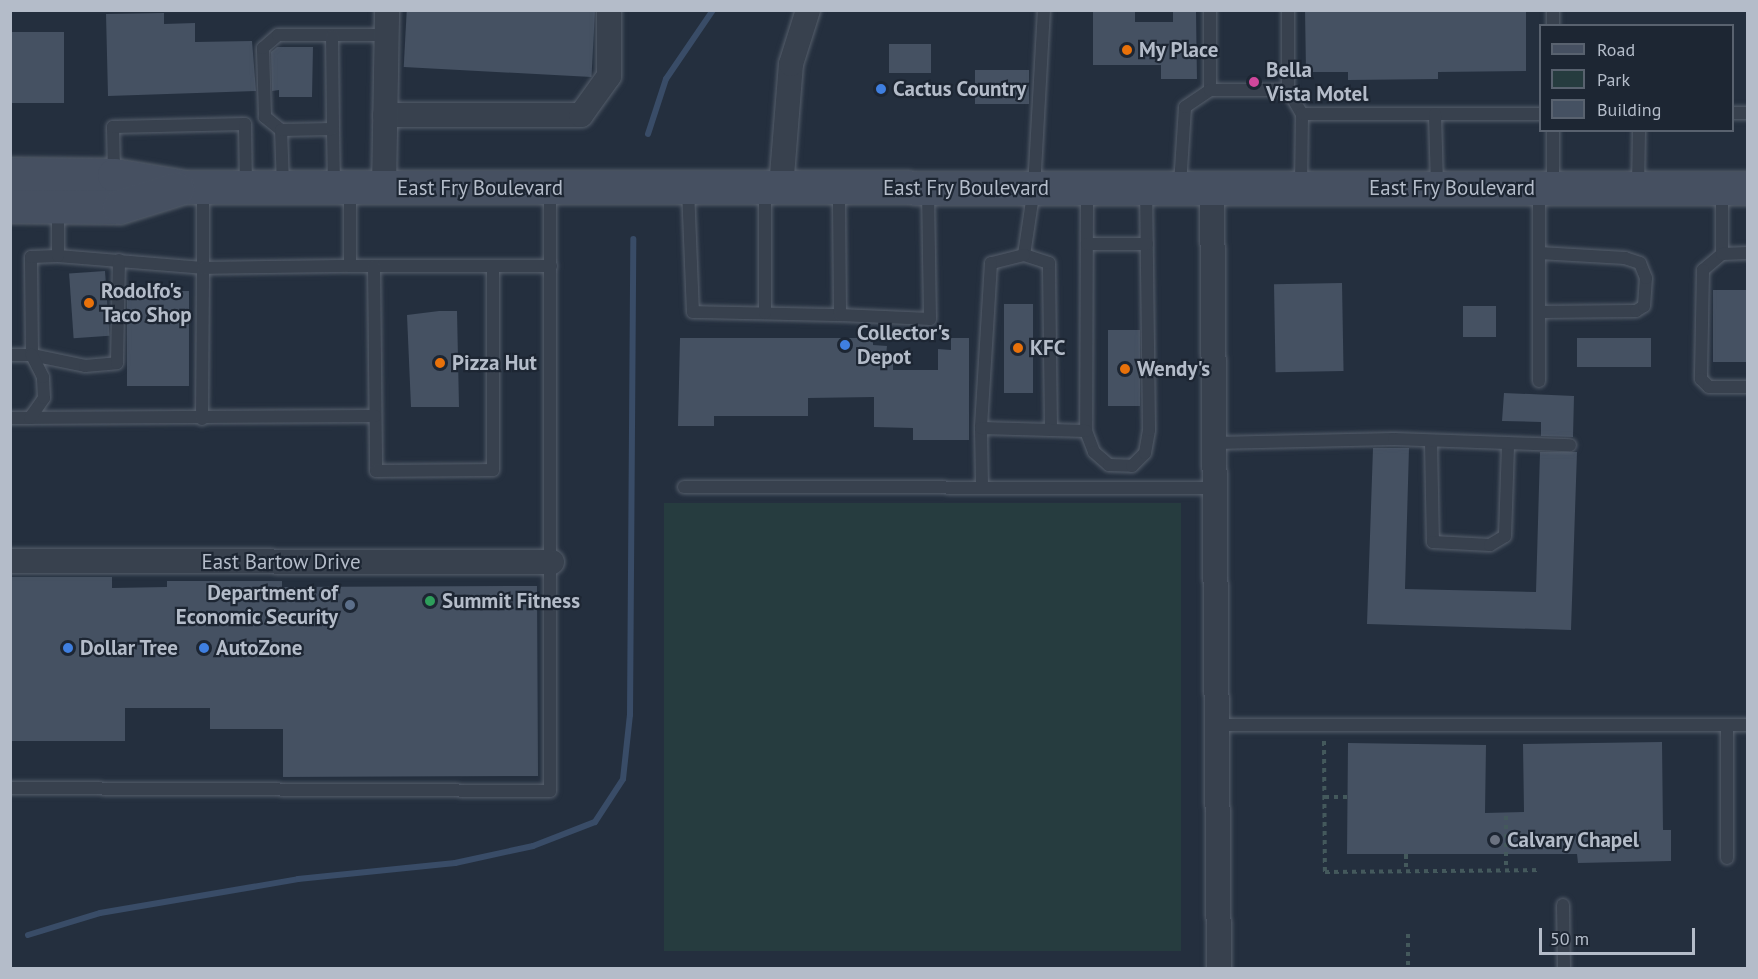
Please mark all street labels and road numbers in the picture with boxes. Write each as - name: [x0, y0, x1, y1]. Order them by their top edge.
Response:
- street label: East Fry Boulevard: [397, 175, 563, 201]
- street label: East Fry Boulevard: [883, 175, 1049, 201]
- street label: East Fry Boulevard: [1369, 175, 1535, 201]
- street label: East Bartow Drive: [201, 549, 361, 575]

